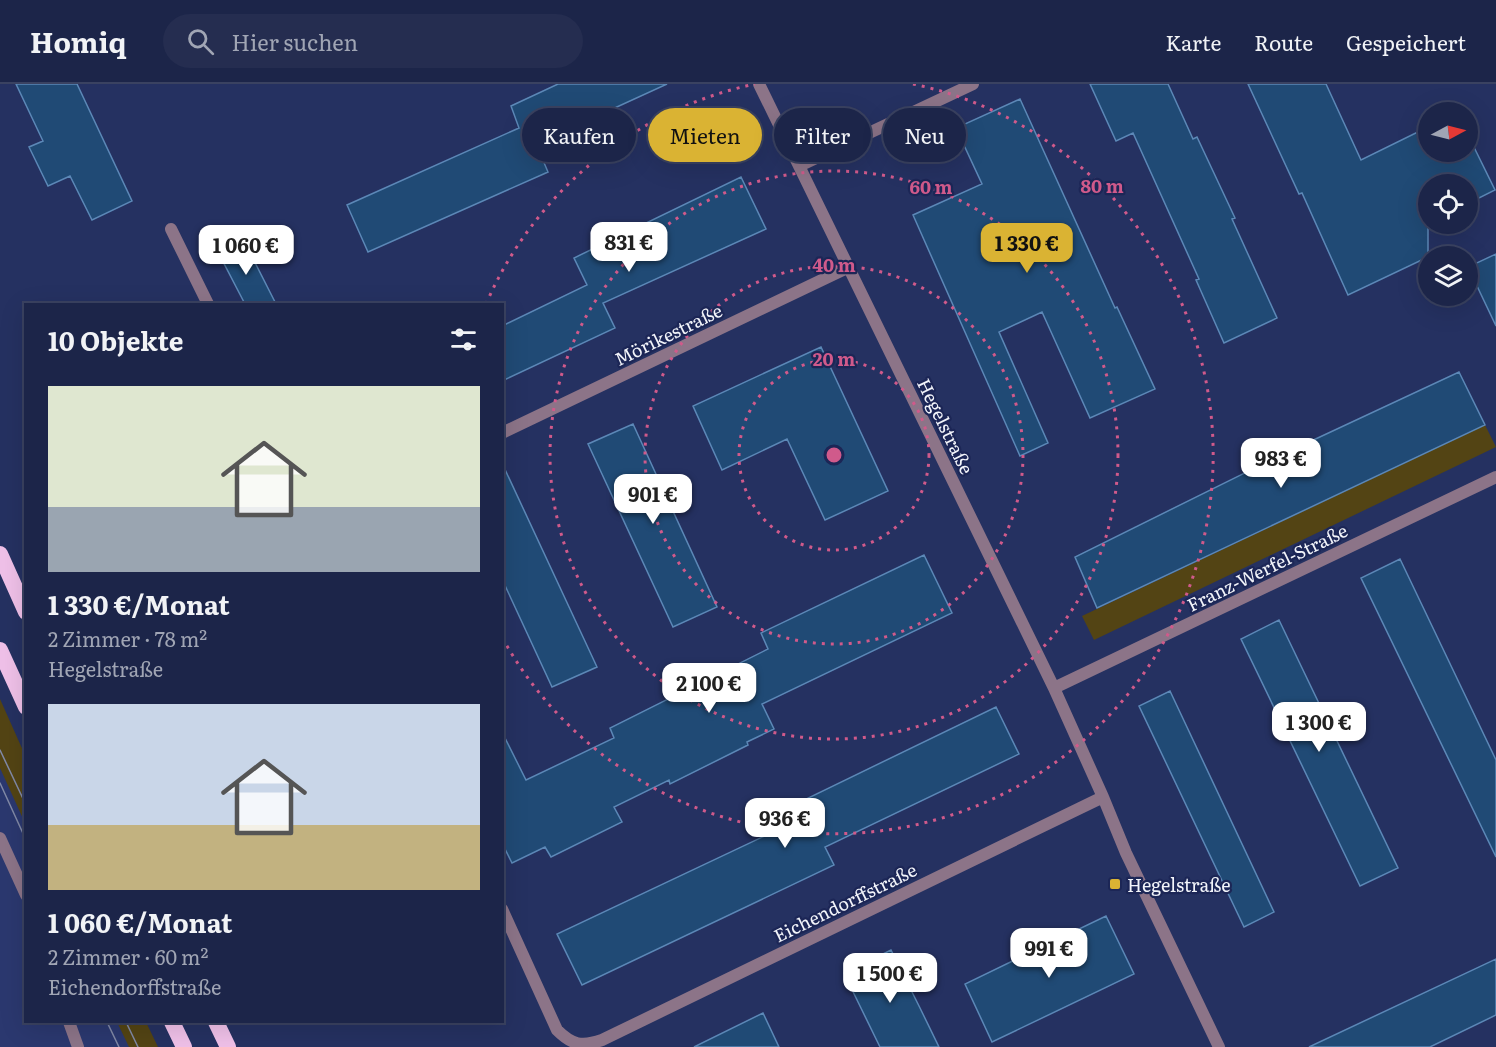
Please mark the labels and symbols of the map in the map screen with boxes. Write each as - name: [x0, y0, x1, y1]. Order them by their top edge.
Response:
- north arrow: [1418, 102, 1478, 162]
- text: 80 m: [1080, 172, 1124, 199]
- text: 60 m: [909, 173, 953, 200]
- pin: 831 €: [587, 222, 671, 273]
- pin: 1 330 €: [972, 223, 1082, 274]
- pin: 1 060 €: [191, 225, 301, 276]
- text: 40 m: [812, 251, 856, 278]
- street label: Mörikestraße: [609, 296, 727, 372]
- text: 20 m: [813, 345, 855, 372]
- street label: Hegelstraße: [911, 373, 981, 479]
- pin: 983 €: [1239, 438, 1323, 489]
- centre of rings: [824, 445, 844, 465]
- pin: 901 €: [611, 474, 695, 525]
- street label: Franz-Werfel-Straße: [1182, 516, 1352, 618]
- pin: 2 100 €: [654, 663, 764, 714]
- pin: 1 300 €: [1264, 702, 1374, 753]
- pin: 936 €: [743, 798, 827, 849]
- street label: Eichendorffstraße: [769, 856, 921, 948]
- place label: Hegelstraße: [1127, 871, 1231, 898]
- marker: Hegelstraße: [1108, 877, 1122, 891]
- pin: 991 €: [1007, 928, 1091, 979]
- pin: 1 500 €: [835, 953, 945, 1004]

